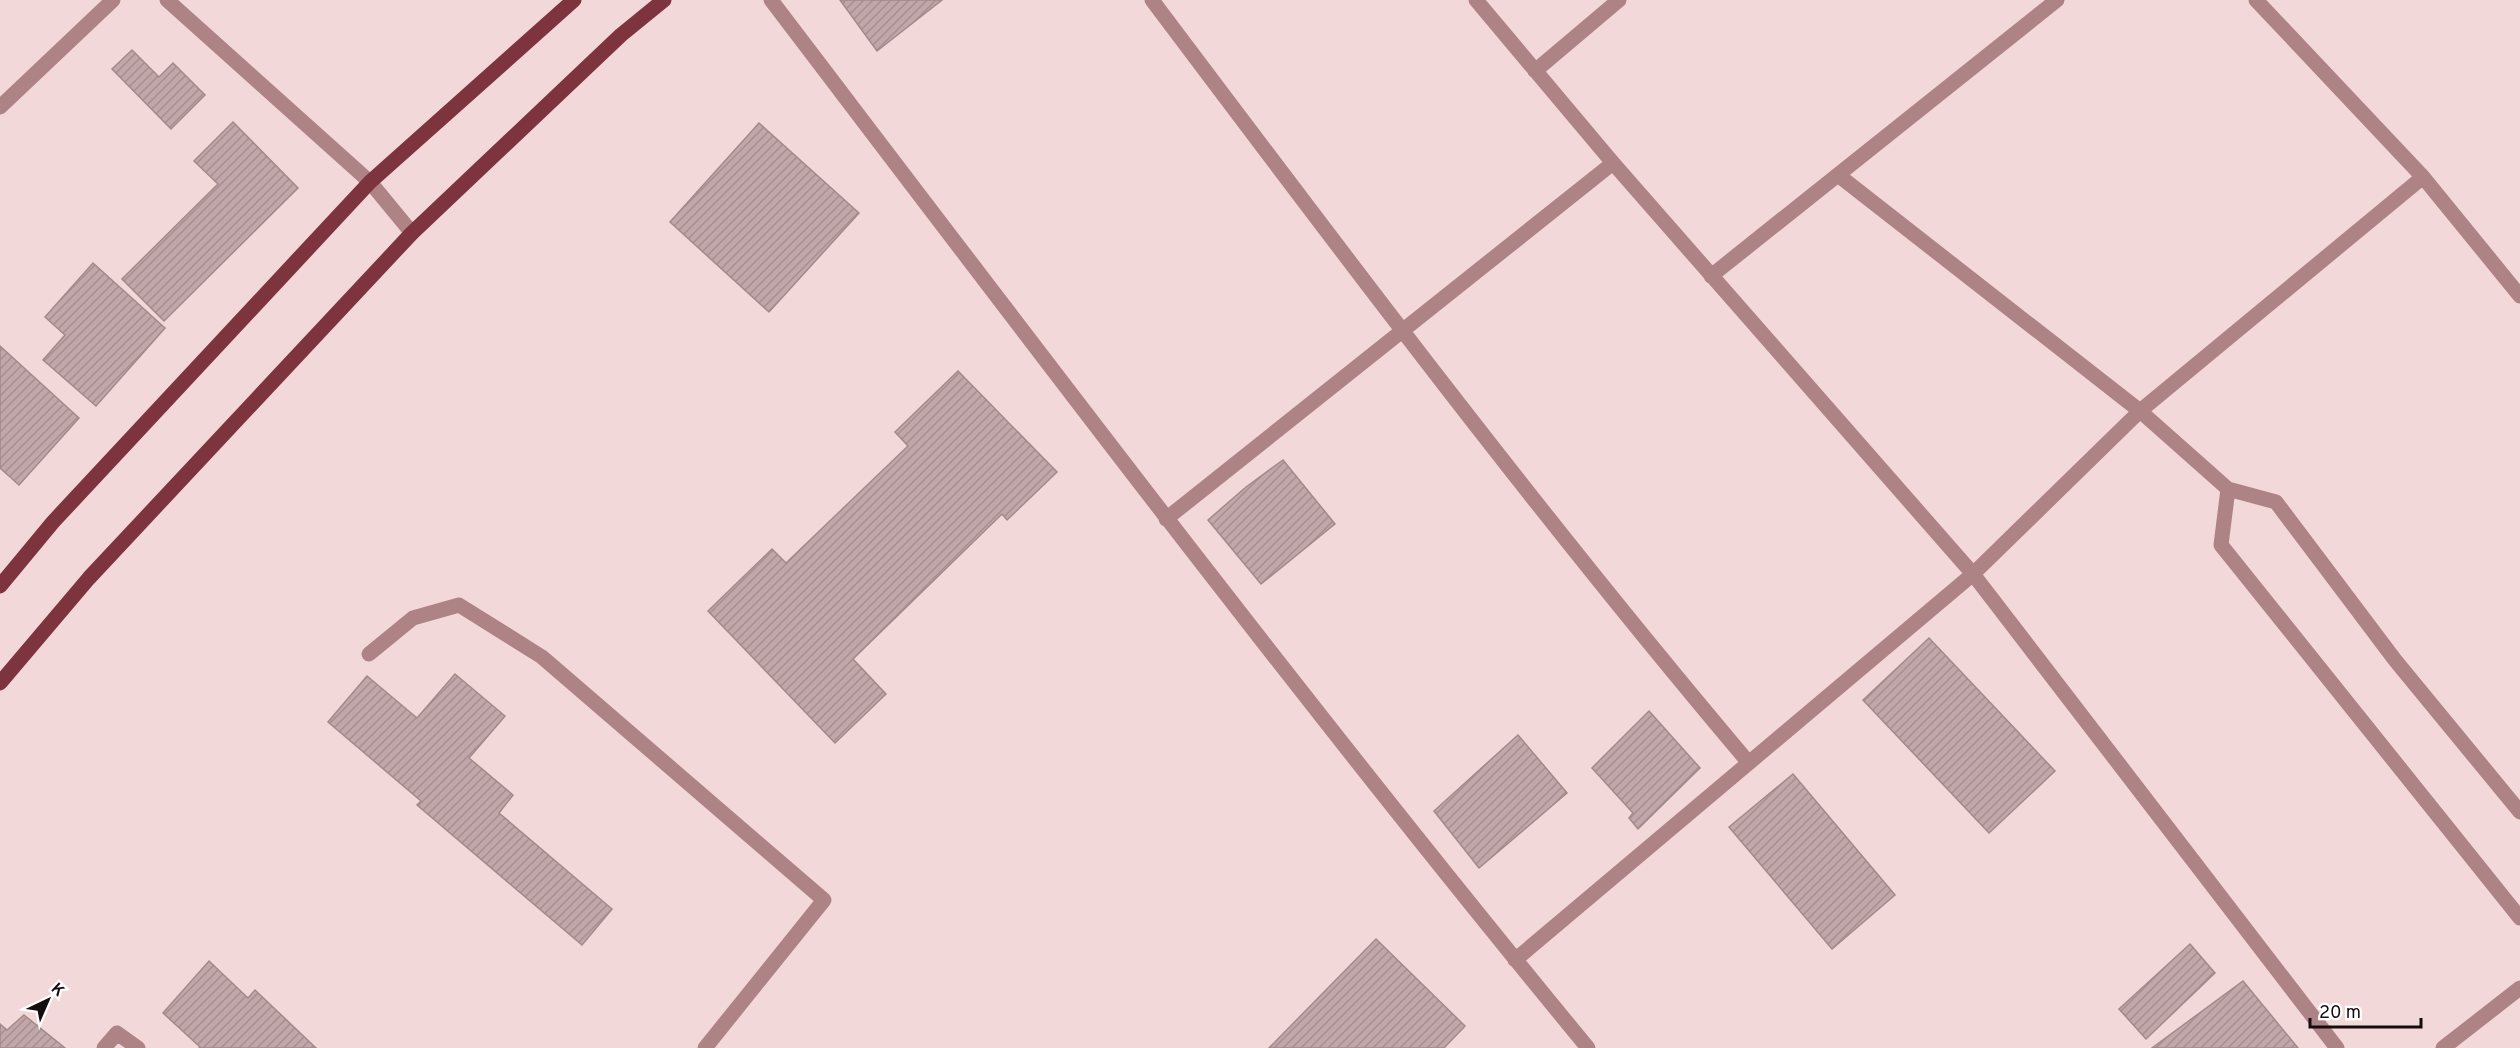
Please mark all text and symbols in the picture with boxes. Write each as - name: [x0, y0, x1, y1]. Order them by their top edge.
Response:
- north arrow: [18, 970, 78, 1030]
- text: K: [46, 980, 68, 1002]
- scale bar: [2310, 991, 2421, 1029]
- text: 20 m: [2319, 1002, 2361, 1025]

